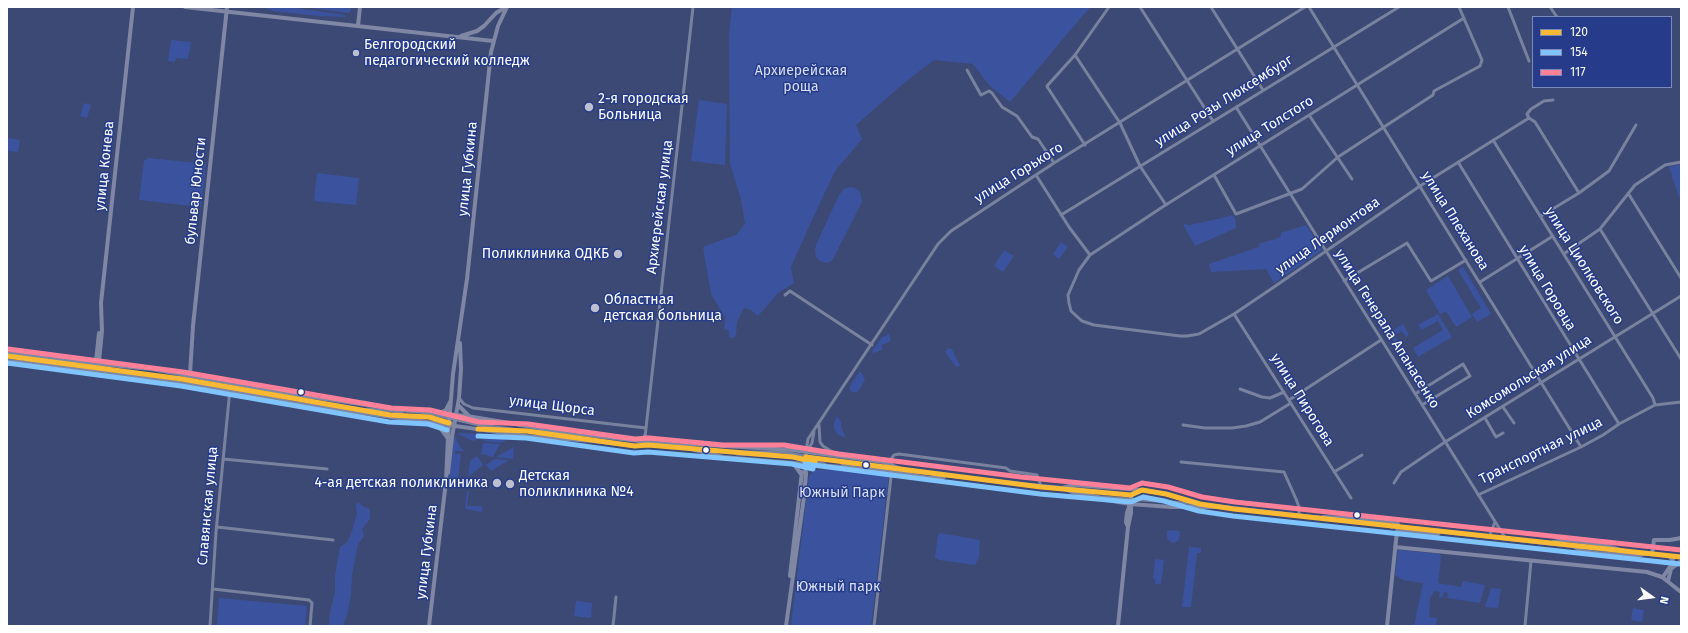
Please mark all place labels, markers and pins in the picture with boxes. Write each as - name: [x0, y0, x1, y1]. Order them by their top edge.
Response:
- place label: Белгородский педагогический колледж: [364, 37, 530, 70]
- marker: Белгородский педагогический колледж: [351, 48, 361, 58]
- place label: 2-я городская Больница: [598, 91, 689, 124]
- marker: 2-я городская Больница: [583, 101, 595, 113]
- place label: Поликлиника ОДКБ: [482, 246, 609, 262]
- marker: Поликлиника ОДКБ: [612, 248, 624, 260]
- place label: Областная детская больница: [604, 292, 722, 324]
- marker: Областная детская больница: [589, 302, 601, 314]
- unlabelled marker: [296, 387, 306, 397]
- unlabelled marker: [701, 445, 711, 455]
- unlabelled marker: [861, 460, 871, 470]
- place label: Детская поликлиника №4: [519, 468, 634, 500]
- place label: 4-ая детская поликлиника: [314, 475, 488, 491]
- marker: 4-ая детская поликлиника: [491, 477, 503, 489]
- marker: Детская поликлиника №4: [504, 478, 516, 490]
- unlabelled marker: [1352, 510, 1362, 520]

